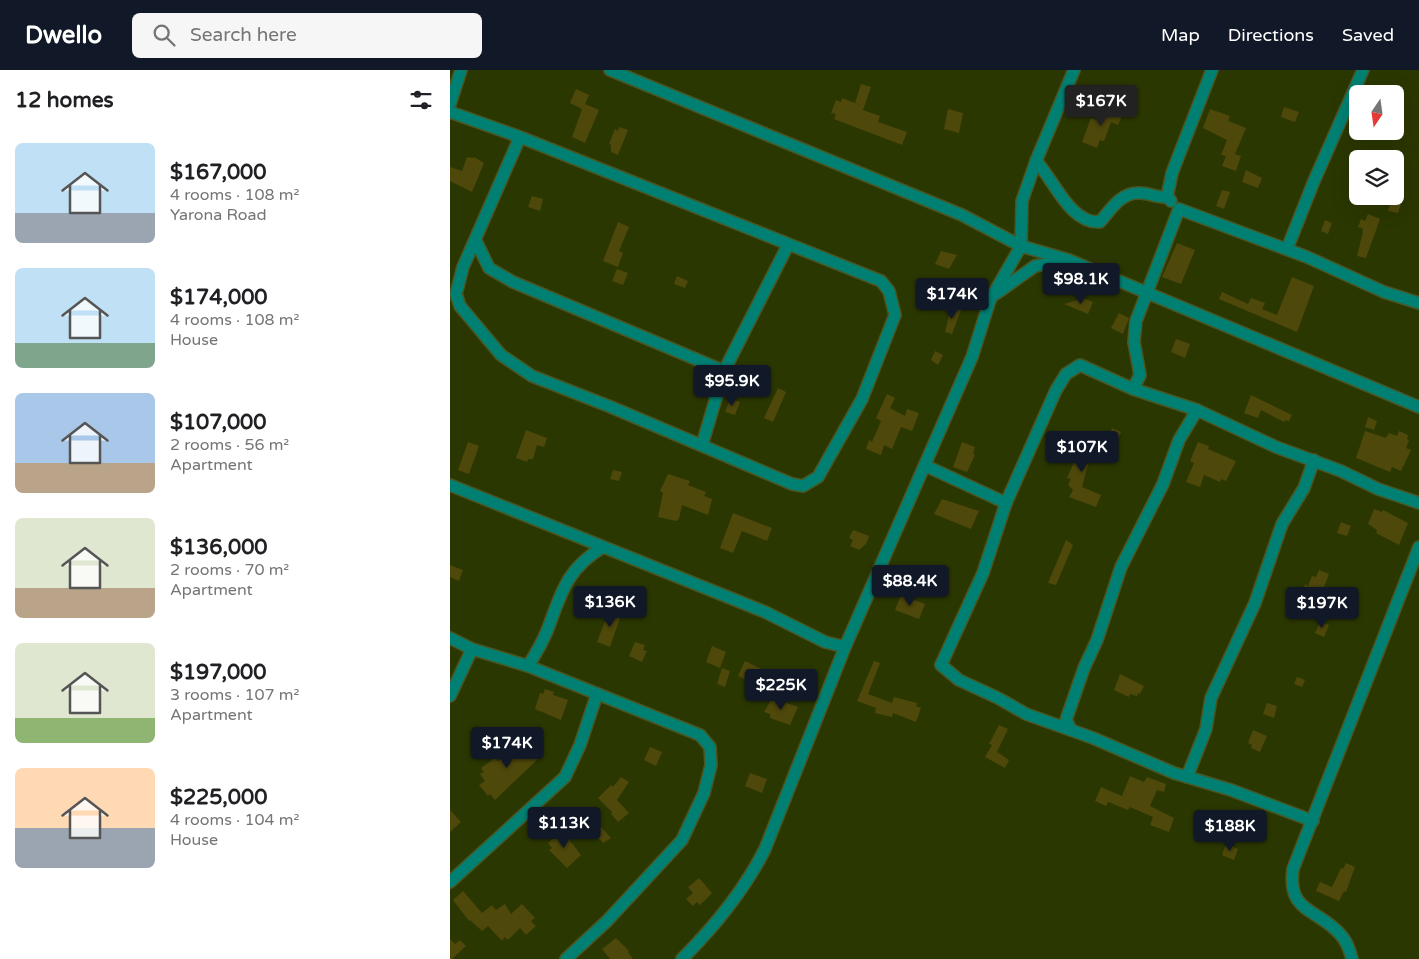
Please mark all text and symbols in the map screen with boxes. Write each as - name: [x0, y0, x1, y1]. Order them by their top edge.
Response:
- search box: [132, 13, 482, 58]
- text: Dwello: [25, 21, 102, 50]
- icon: search: [150, 21, 178, 49]
- text: Search here: [190, 24, 297, 46]
- text: Map: [1161, 24, 1200, 46]
- text: Directions: [1228, 24, 1314, 46]
- text: Saved: [1342, 24, 1394, 46]
- pin: $167K: [1066, 85, 1136, 127]
- north arrow: [1349, 85, 1404, 140]
- map controls: [1349, 85, 1404, 205]
- icon: filters: [407, 86, 435, 114]
- text: 12 homes: [15, 88, 114, 113]
- text: $167K: [1076, 91, 1126, 111]
- button: layers: [1349, 150, 1404, 205]
- text: $167,000: [170, 160, 266, 185]
- icon: home: [55, 163, 115, 223]
- text: 4 rooms · 108 m²: [170, 185, 299, 205]
- text: Yarona Road: [170, 205, 267, 225]
- pin: $98.1K: [1040, 262, 1122, 305]
- text: $98.1K: [1054, 269, 1108, 289]
- pin: $174K: [917, 278, 987, 320]
- text: $174K: [927, 284, 977, 304]
- text: $174,000: [170, 285, 268, 310]
- icon: home: [55, 288, 115, 348]
- text: 4 rooms · 108 m²: [170, 310, 299, 330]
- text: House: [170, 330, 218, 350]
- pin: $95.9K: [691, 364, 773, 407]
- text: $95.9K: [705, 371, 759, 391]
- text: $107,000: [170, 410, 266, 435]
- icon: home: [55, 413, 115, 473]
- pin: $107K: [1047, 430, 1117, 473]
- text: 2 rooms · 56 m²: [170, 435, 289, 455]
- text: $107K: [1057, 437, 1107, 457]
- text: Apartment: [170, 455, 253, 475]
- text: $136,000: [170, 535, 268, 560]
- icon: home: [55, 538, 115, 598]
- text: 2 rooms · 70 m²: [170, 560, 289, 580]
- pin: $88.4K: [869, 564, 951, 607]
- text: $88.4K: [883, 571, 937, 591]
- text: Apartment: [170, 580, 253, 600]
- pin: $136K: [575, 586, 645, 628]
- pin: $197K: [1287, 586, 1357, 629]
- text: $136K: [585, 592, 635, 612]
- text: $197K: [1297, 593, 1347, 613]
- text: $197,000: [170, 660, 266, 685]
- icon: home: [55, 663, 115, 723]
- pin: $225K: [746, 668, 816, 711]
- text: $225K: [756, 675, 806, 695]
- text: 3 rooms · 107 m²: [170, 685, 299, 705]
- text: Apartment: [170, 705, 253, 725]
- pin: $174K: [472, 726, 542, 769]
- text: $174K: [482, 733, 532, 753]
- text: $225,000: [170, 785, 267, 810]
- icon: home: [55, 788, 115, 848]
- pin: $113K: [529, 806, 599, 849]
- text: 4 rooms · 104 m²: [170, 810, 299, 830]
- pin: $188K: [1195, 810, 1265, 852]
- text: $113K: [539, 813, 589, 833]
- text: $188K: [1205, 816, 1255, 836]
- text: House: [170, 830, 218, 850]

